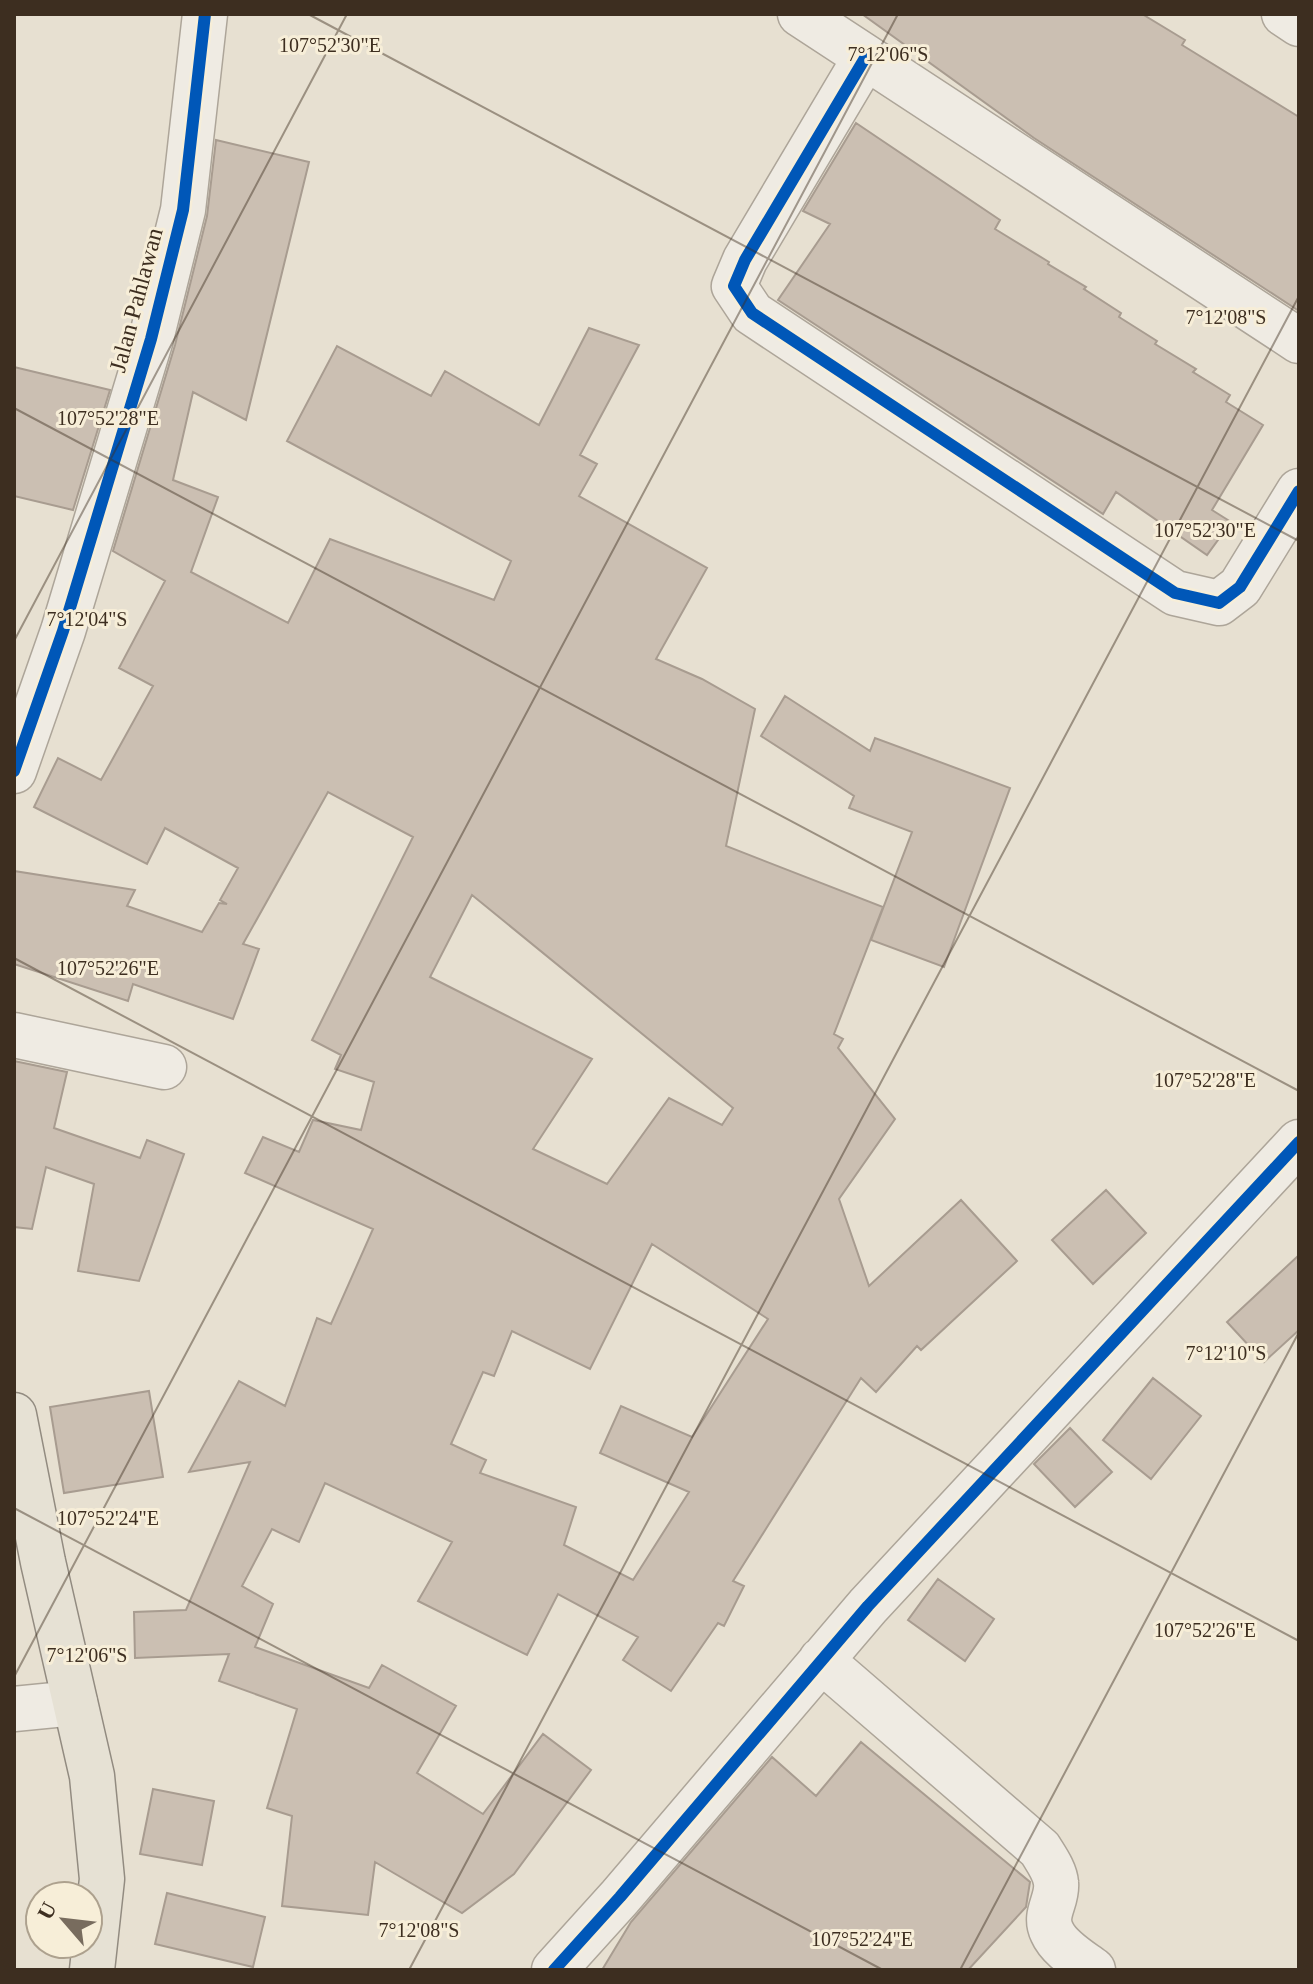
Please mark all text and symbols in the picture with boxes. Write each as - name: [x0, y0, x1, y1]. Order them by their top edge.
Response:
- text: 107°52'30"E: [279, 34, 381, 56]
- text: 7°12'06"S: [848, 43, 928, 65]
- street label: Jalan Pahlawan: [104, 225, 168, 375]
- text: 7°12'08"S: [1186, 306, 1266, 328]
- text: 107°52'28"E: [57, 407, 159, 429]
- text: 107°52'30"E: [1154, 519, 1256, 541]
- text: 7°12'04"S: [47, 608, 127, 630]
- text: 107°52'26"E: [57, 957, 159, 979]
- text: 107°52'28"E: [1154, 1069, 1256, 1091]
- text: 7°12'10"S: [1186, 1342, 1266, 1364]
- text: 107°52'24"E: [57, 1507, 159, 1529]
- text: 107°52'26"E: [1154, 1619, 1256, 1641]
- text: 7°12'06"S: [47, 1644, 127, 1666]
- north arrow: [24, 1880, 104, 1960]
- text: U: [32, 1898, 62, 1924]
- text: 7°12'08"S: [379, 1919, 459, 1941]
- text: 107°52'24"E: [811, 1928, 913, 1950]

